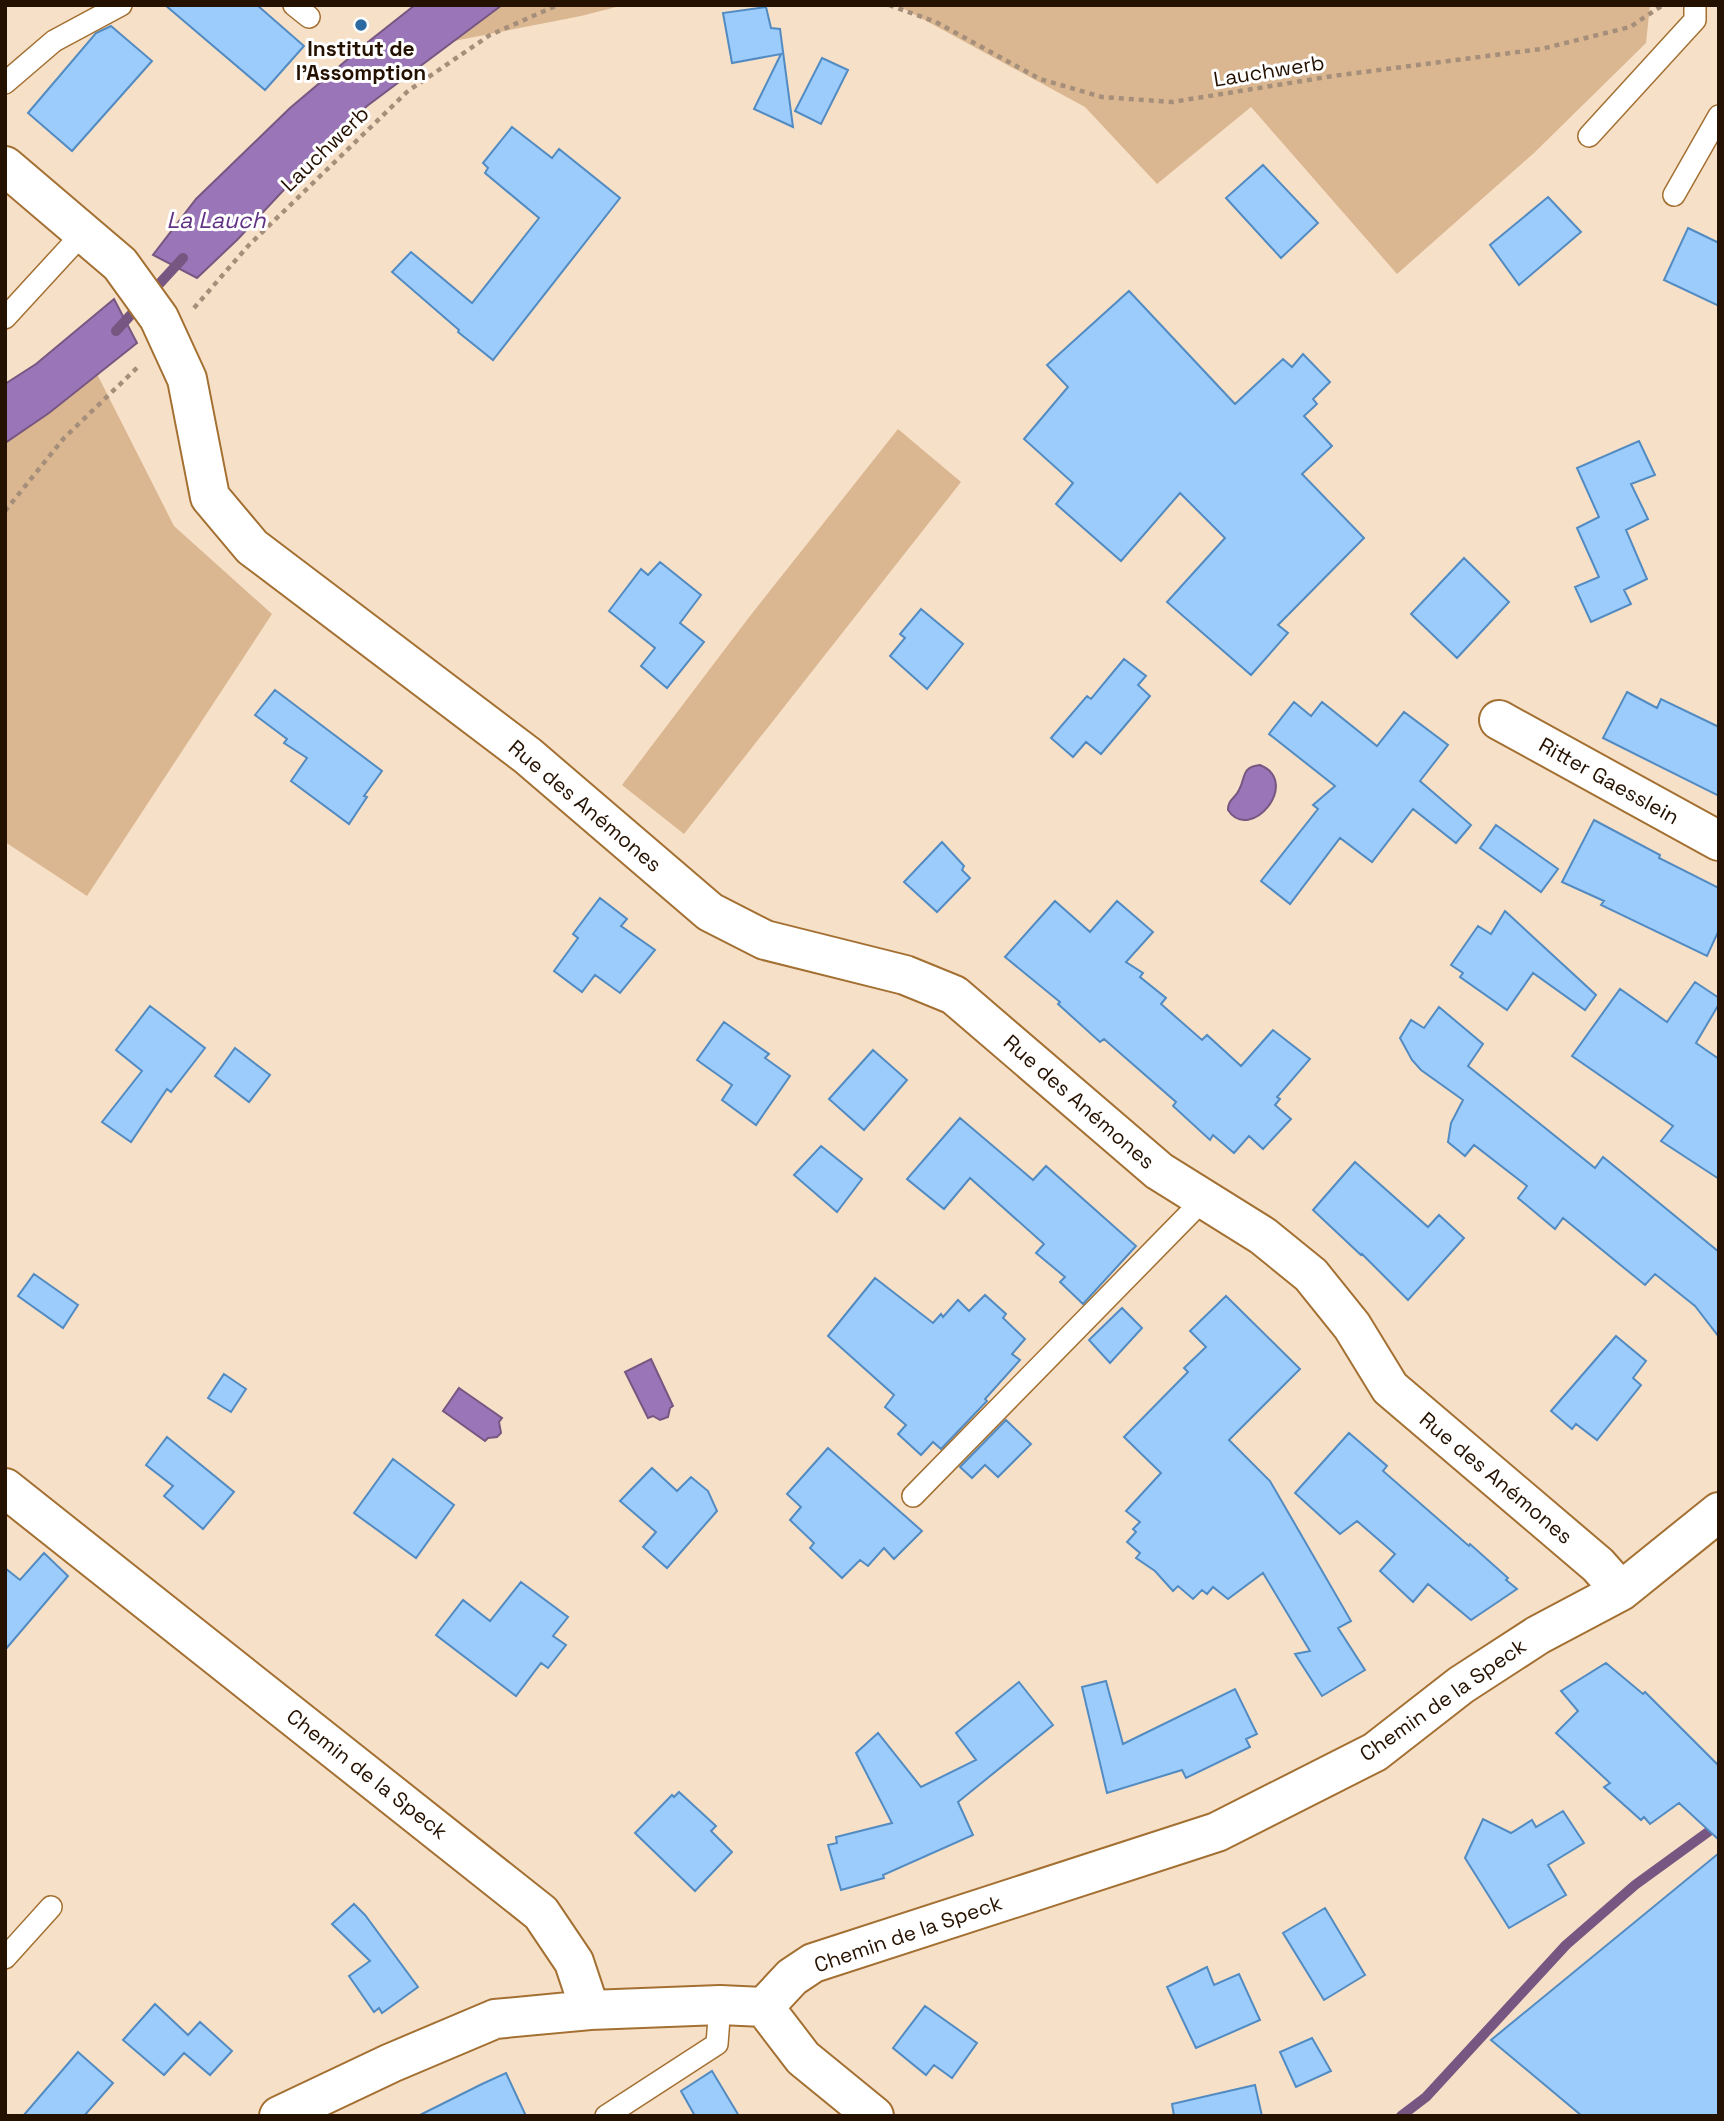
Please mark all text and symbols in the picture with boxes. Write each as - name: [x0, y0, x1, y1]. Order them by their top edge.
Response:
- marker: Institut de l'Assomption: [353, 17, 369, 33]
- place label: Institut de l'Assomption: [296, 35, 426, 86]
- street label: Lauchwerb: [1212, 48, 1326, 93]
- street label: Lauchwerb: [275, 100, 374, 197]
- water label: La Lauch: [166, 205, 266, 235]
- street label: Ritter Gaesslein: [1534, 731, 1684, 830]
- street label: Rue des Anémones: [503, 734, 668, 878]
- street label: Rue des Anémones: [998, 1028, 1161, 1175]
- street label: Rue des Anémones: [1414, 1406, 1579, 1550]
- street label: Chemin de la Speck: [1354, 1632, 1531, 1767]
- street label: Chemin de la Speck: [281, 1702, 453, 1845]
- street label: Chemin de la Speck: [810, 1889, 1005, 1978]

